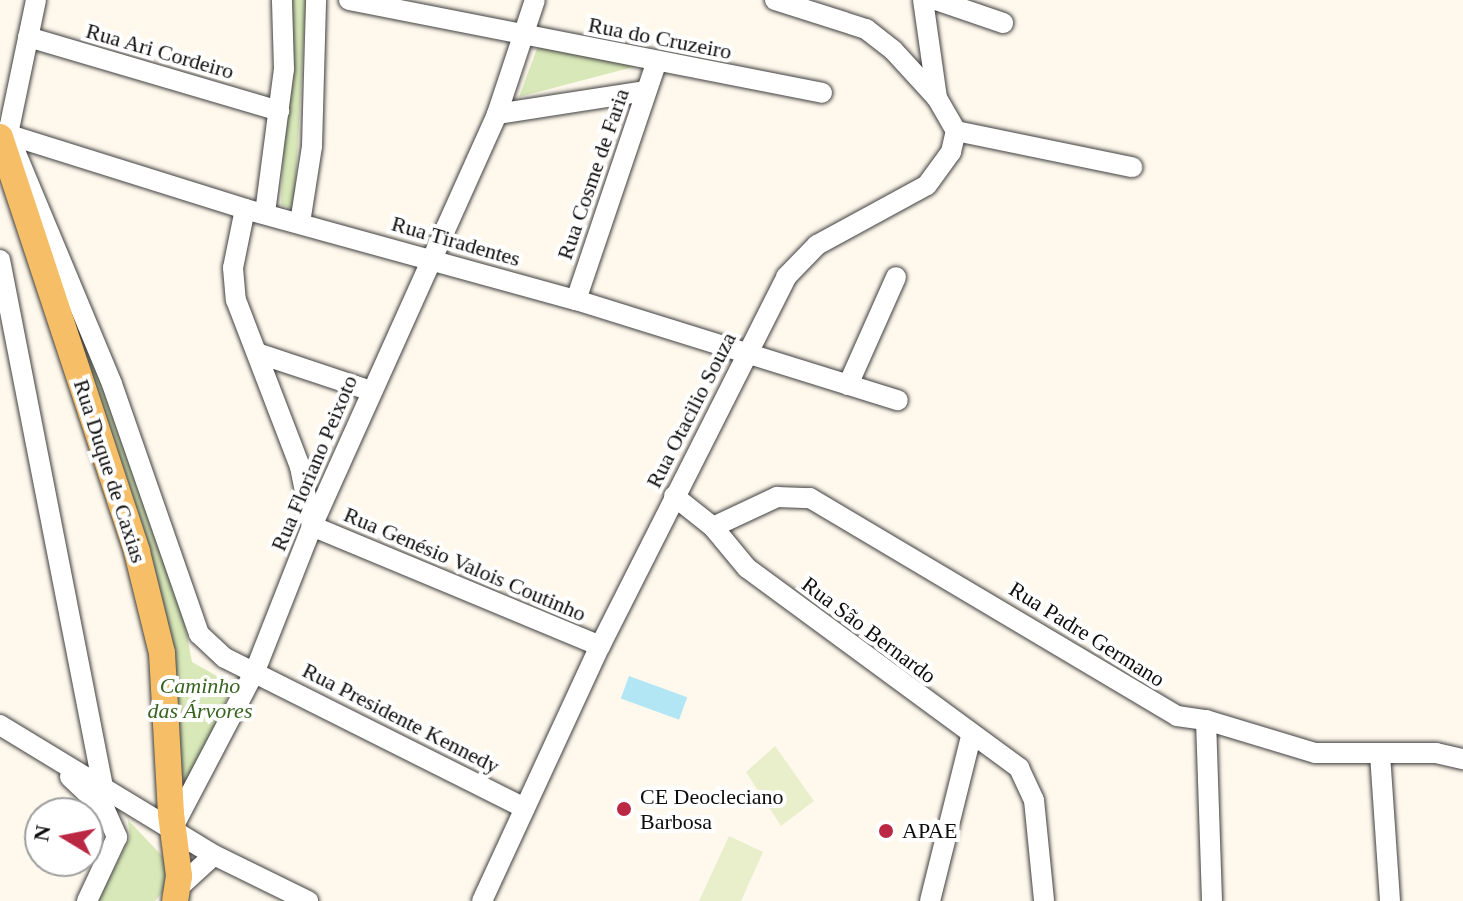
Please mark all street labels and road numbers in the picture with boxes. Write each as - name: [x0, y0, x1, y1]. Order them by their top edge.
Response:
- street label: Rua do Cruzeiro: [586, 11, 734, 65]
- street label: Rua Ari Cordeiro: [82, 17, 238, 85]
- street label: Rua Cosme de Faria: [551, 85, 635, 263]
- street label: Rua Tiradentes: [388, 210, 524, 272]
- street label: Rua Otacilio Souza: [640, 328, 742, 492]
- street label: Rua Floriano Peixoto: [265, 371, 363, 555]
- street label: Rua Duque de Caxias: [68, 376, 152, 566]
- street label: Rua Genésio Valois Coutinho: [340, 501, 590, 627]
- street label: Rua São Bernardo: [797, 571, 941, 689]
- street label: Rua Padre Germano: [1004, 576, 1170, 692]
- street label: Rua Presidente Kennedy: [298, 657, 504, 779]

